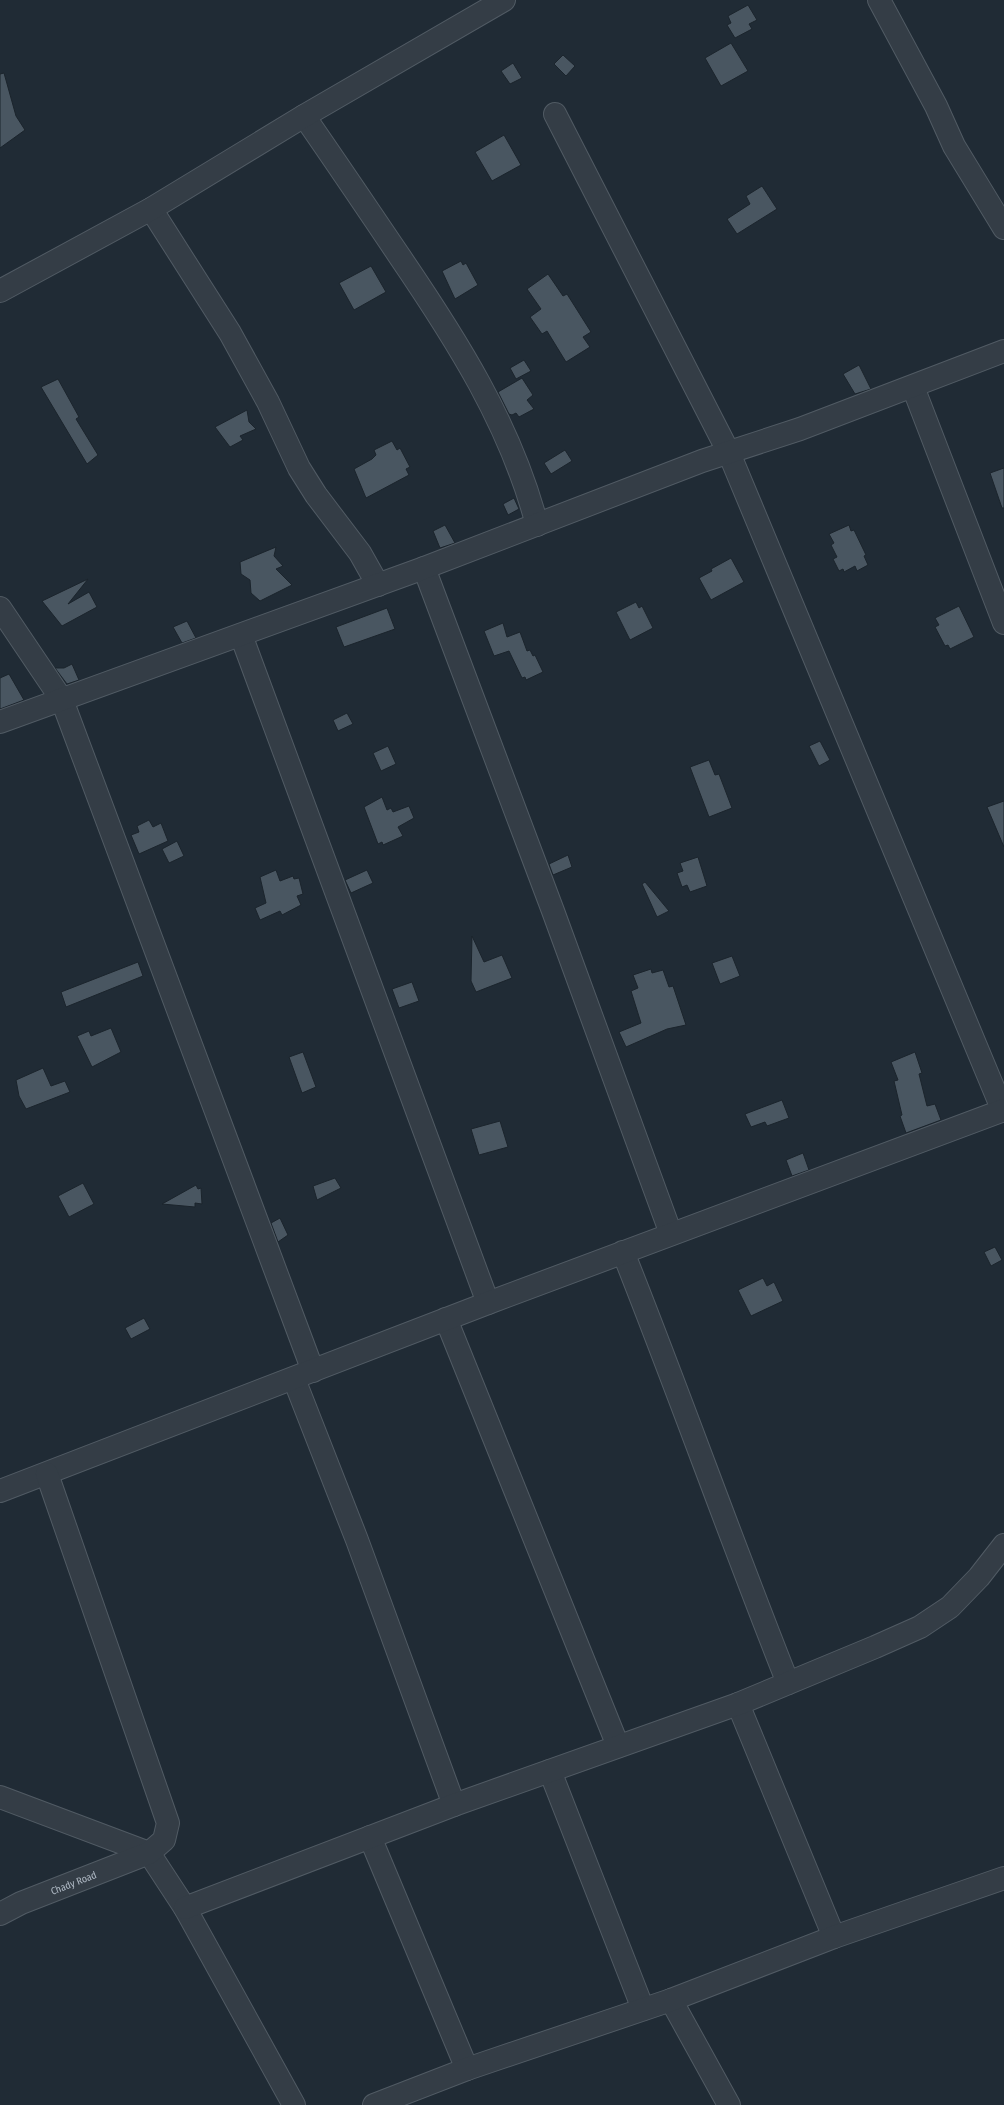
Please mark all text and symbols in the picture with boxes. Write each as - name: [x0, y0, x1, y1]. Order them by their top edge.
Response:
- street label: Chady Road: [49, 1869, 98, 1898]

